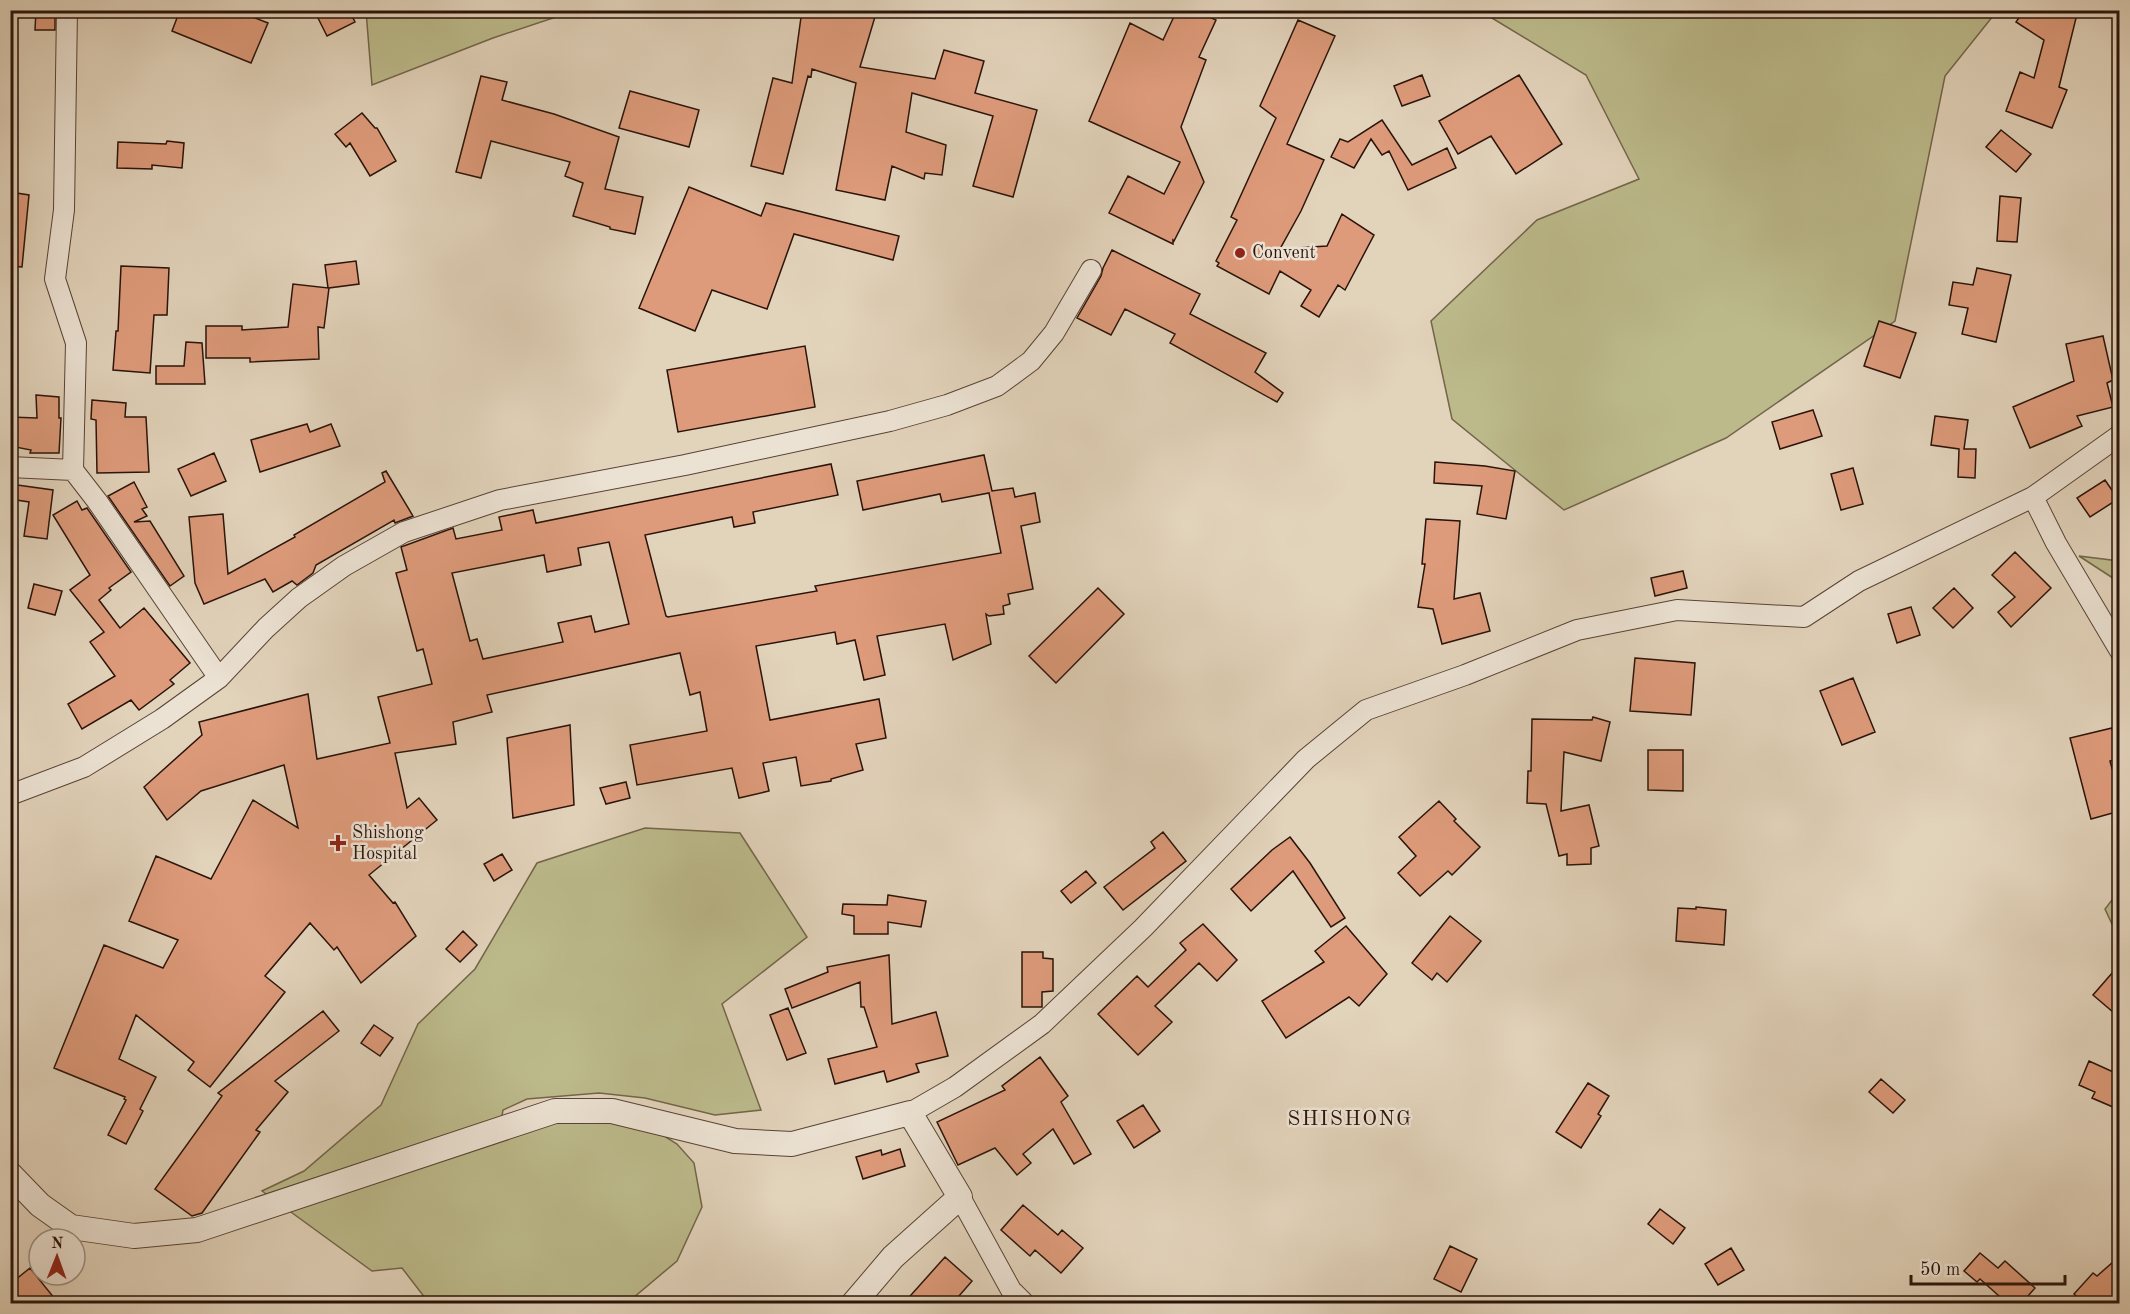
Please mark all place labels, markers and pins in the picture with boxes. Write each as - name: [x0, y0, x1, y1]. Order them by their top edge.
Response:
- place label: Convent: [1252, 244, 1316, 262]
- marker: Convent: [1233, 246, 1247, 260]
- place label: Shishong Hospital: [352, 824, 424, 863]
- marker: Shishong Hospital: [329, 834, 347, 852]

